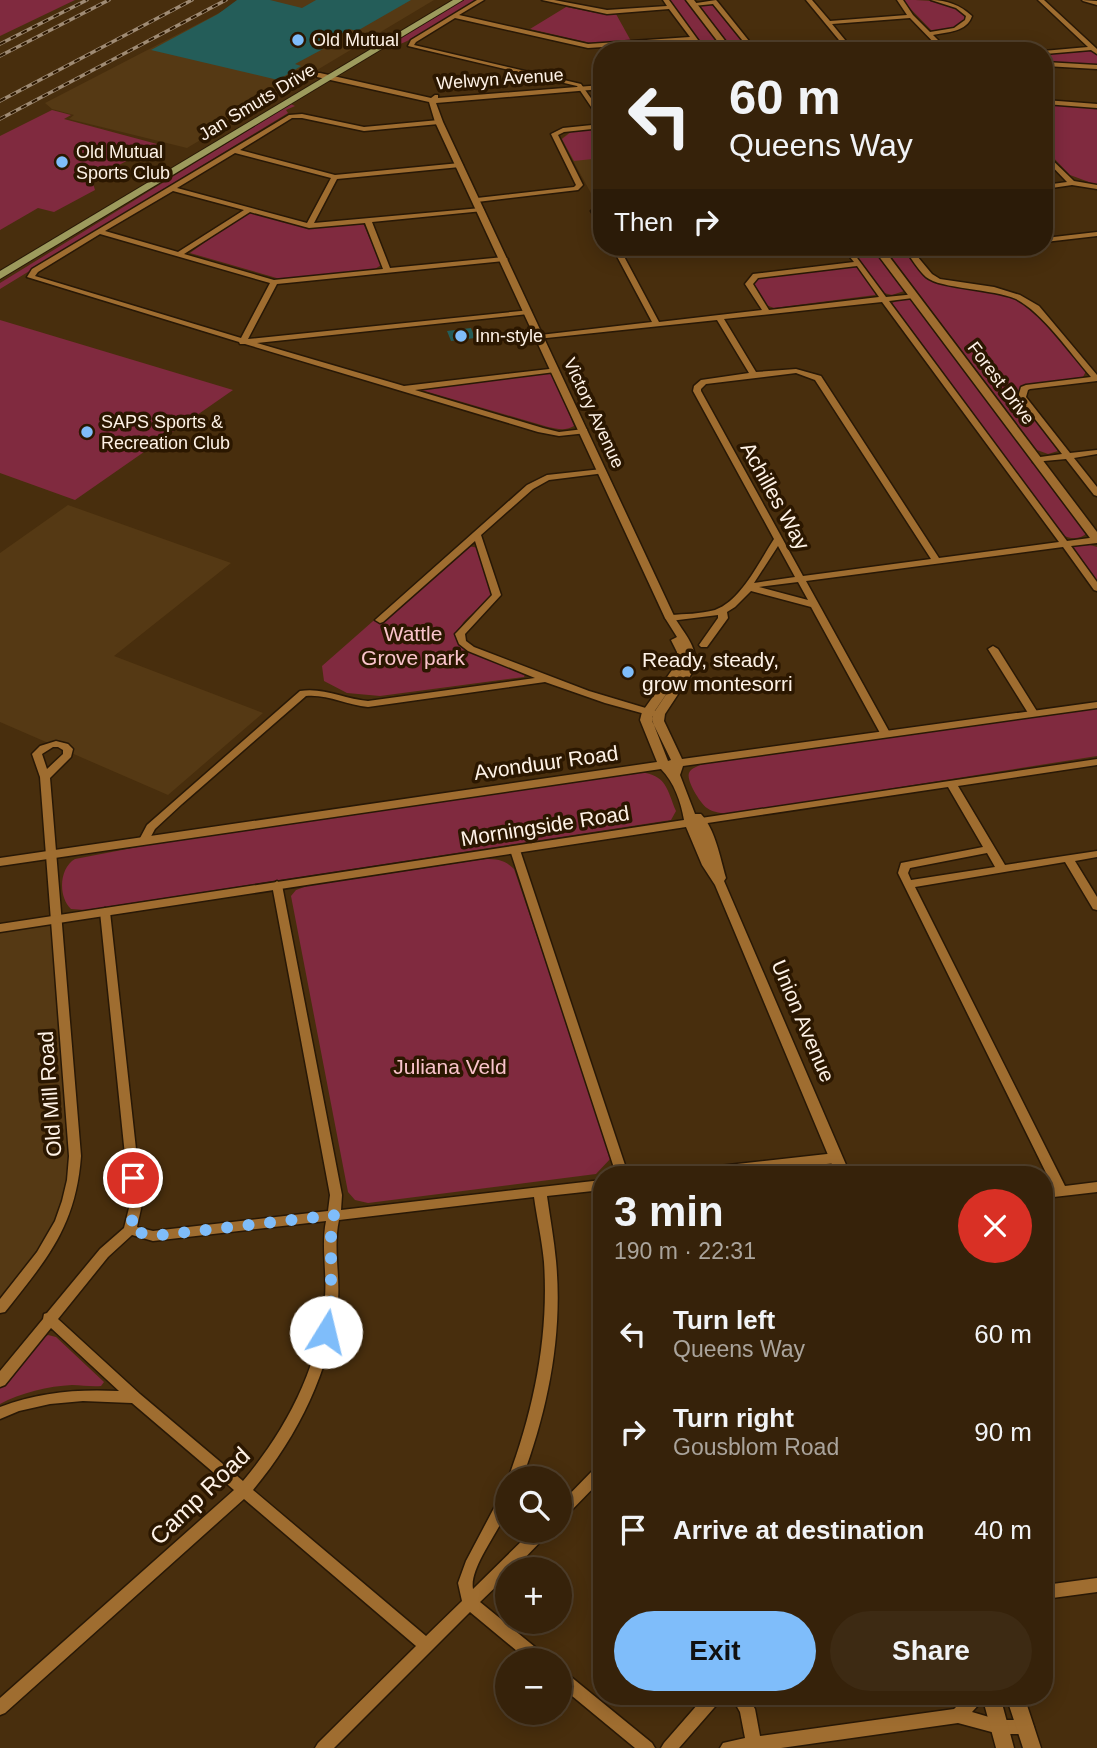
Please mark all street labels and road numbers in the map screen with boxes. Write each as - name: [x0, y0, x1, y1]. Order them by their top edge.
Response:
- street label: Jan Smuts Drive: [195, 59, 319, 145]
- street label: Welwyn Avenue: [436, 65, 564, 93]
- street label: Forest Drive: [964, 338, 1038, 428]
- street label: Victory Avenue: [560, 355, 628, 471]
- street label: Achilles Way: [736, 438, 815, 554]
- street label: Avonduur Road: [472, 741, 620, 784]
- street label: Morningside Road: [459, 801, 631, 850]
- street label: Union Avenue: [767, 956, 840, 1085]
- street label: Old Mill Road: [34, 1030, 65, 1158]
- street label: Camp Road: [144, 1441, 255, 1550]

